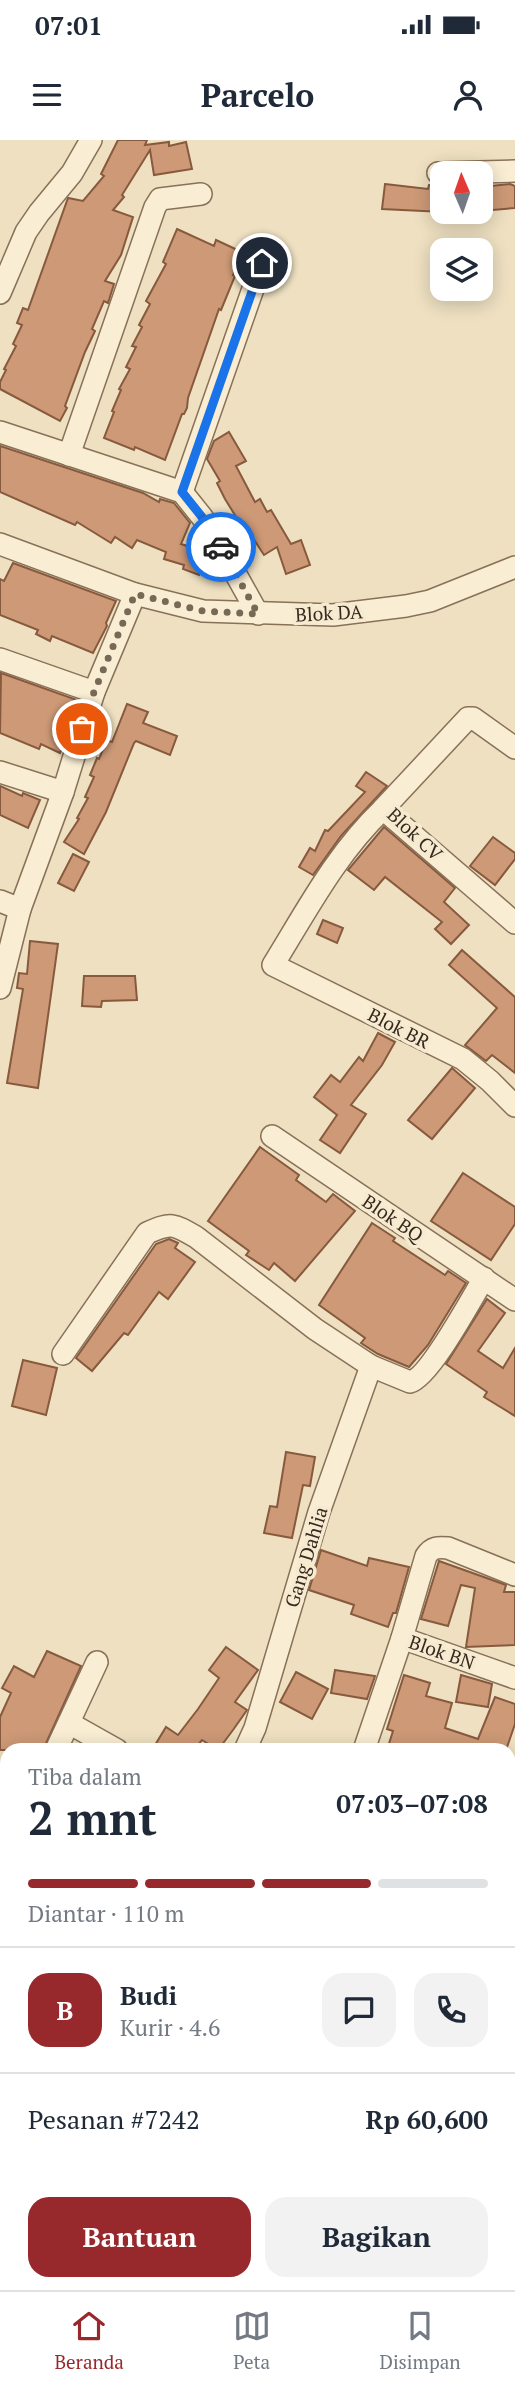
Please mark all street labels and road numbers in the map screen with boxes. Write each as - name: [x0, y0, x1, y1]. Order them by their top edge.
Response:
- street label: Blok DA: [294, 598, 363, 627]
- street label: Blok CV: [382, 802, 448, 866]
- street label: Blok BR: [364, 1001, 434, 1054]
- street label: Blok BQ: [358, 1188, 429, 1248]
- street label: Gang Dahlia: [278, 1503, 333, 1610]
- street label: Blok BN: [406, 1629, 478, 1674]

